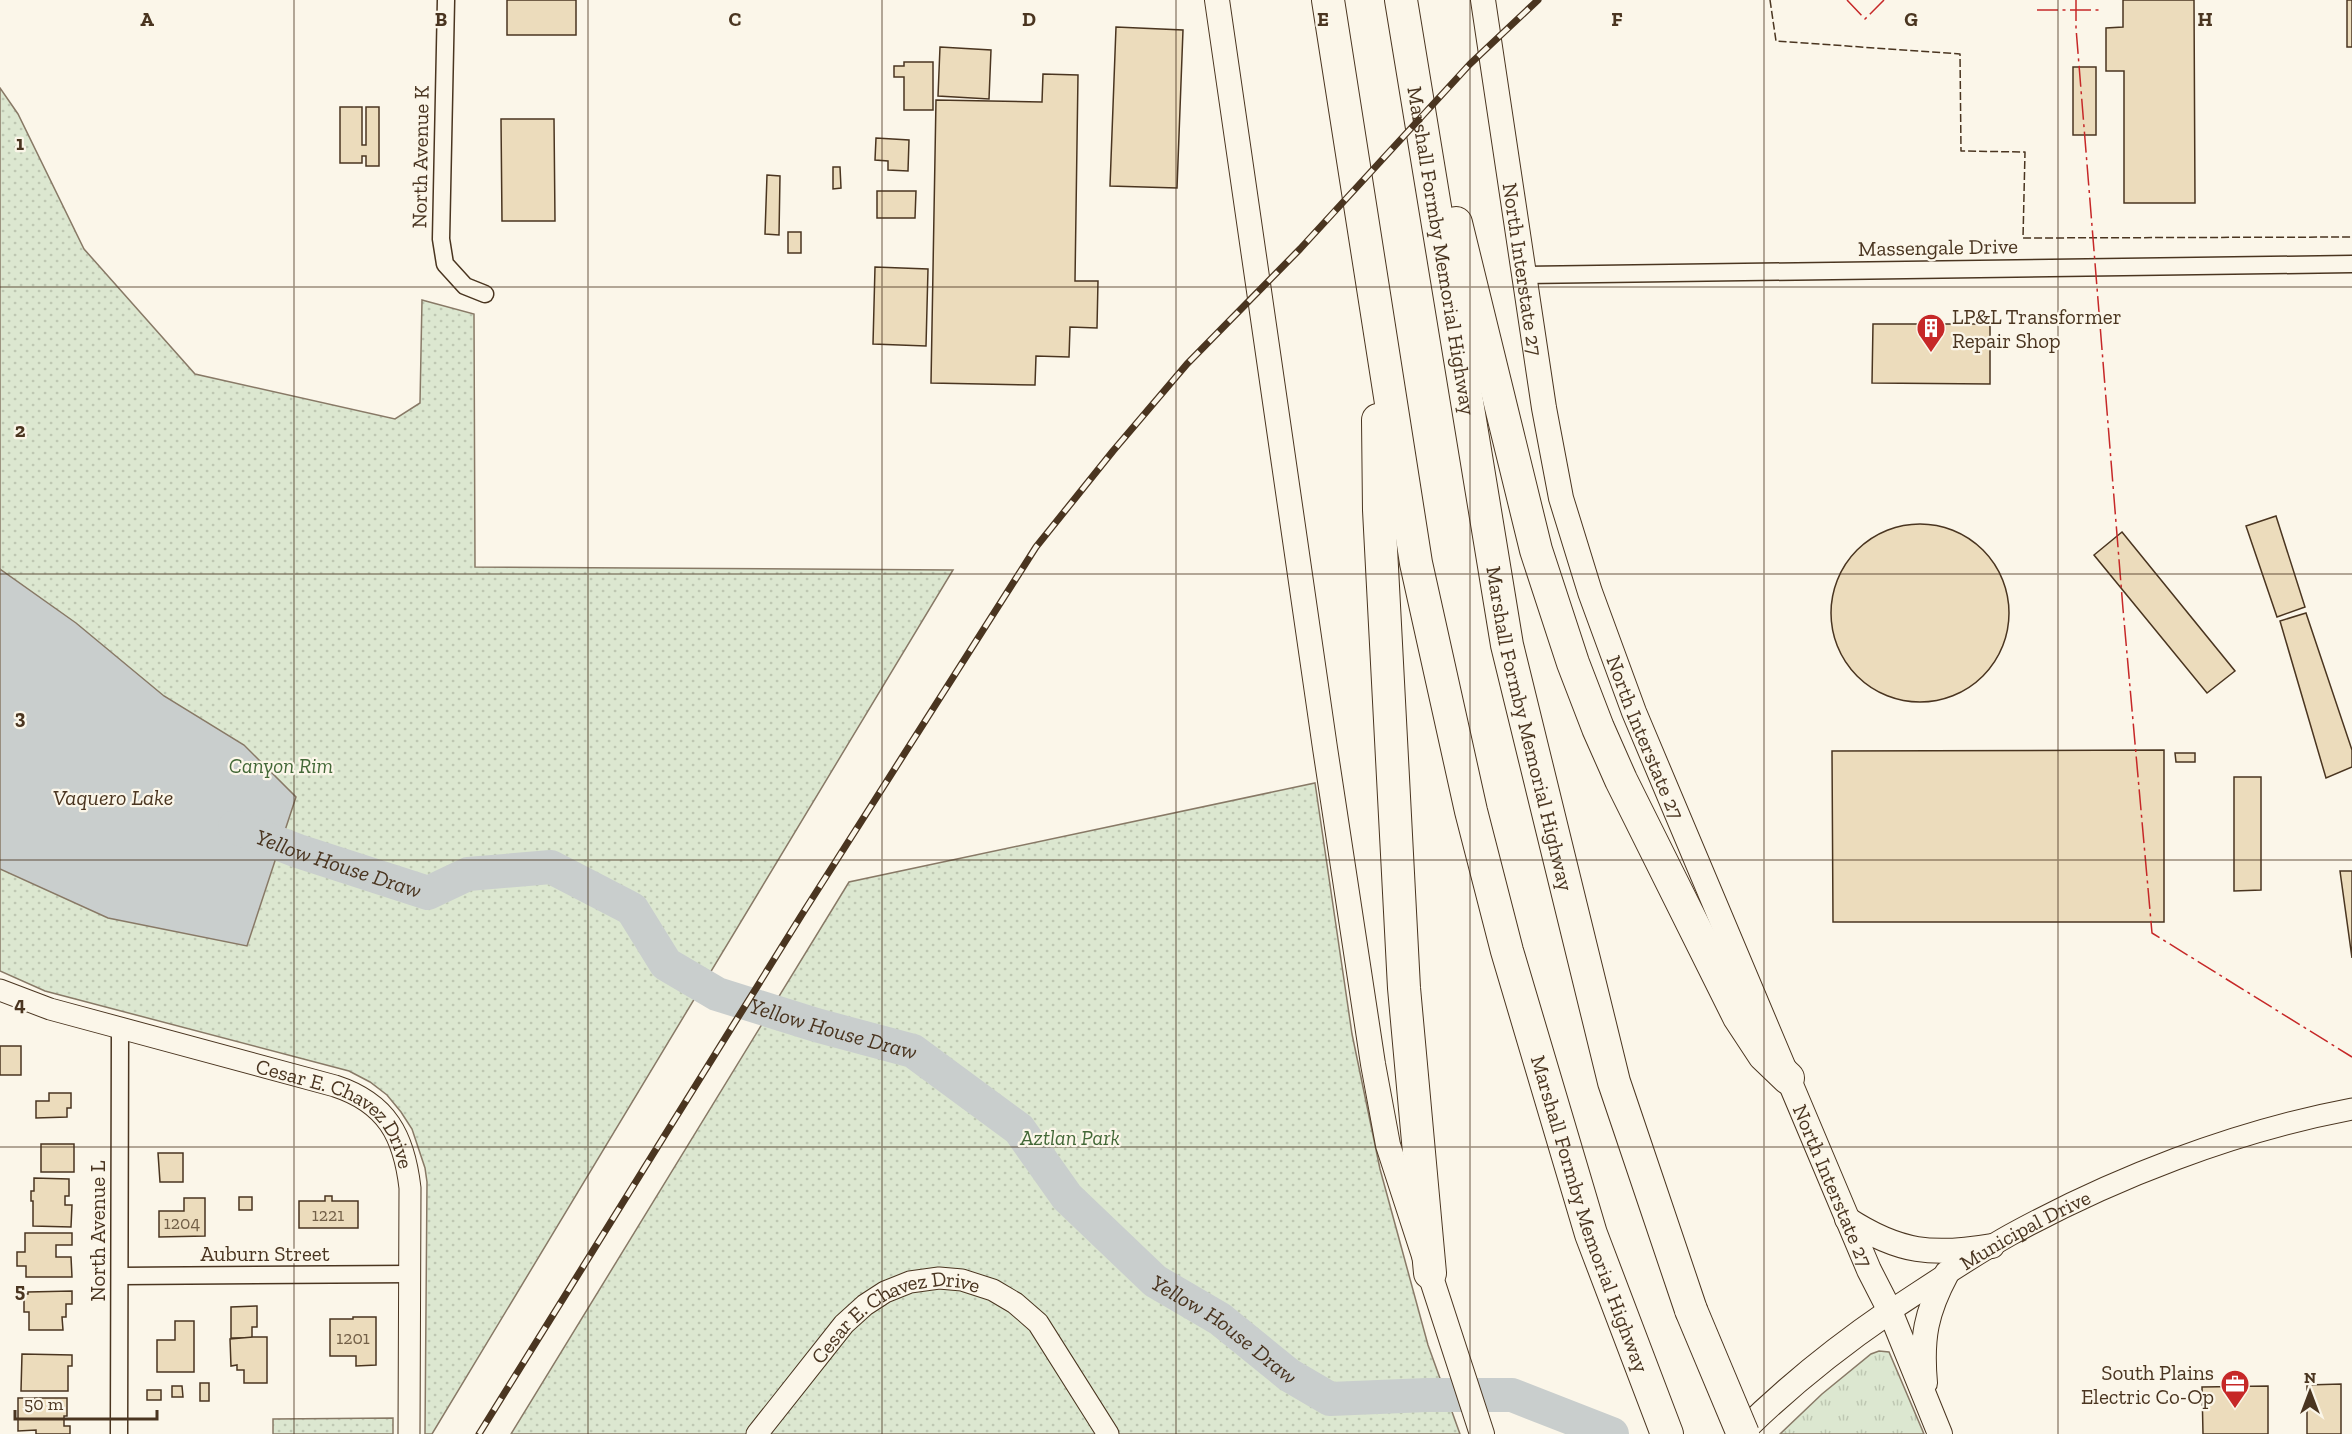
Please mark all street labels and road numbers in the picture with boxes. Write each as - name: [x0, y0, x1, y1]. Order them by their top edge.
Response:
- street label: North Avenue K: [406, 85, 434, 229]
- street label: Marshall Formby Memorial Highway: [1403, 85, 1482, 417]
- street label: North Interstate 27: [1498, 181, 1548, 357]
- street label: Massengale Drive: [1858, 233, 2018, 261]
- street label: Marshall Formby Memorial Highway: [1482, 564, 1579, 894]
- street label: North Interstate 27: [1602, 652, 1690, 823]
- street label: Marshall Formby Memorial Highway: [1526, 1052, 1655, 1376]
- street label: Cesar E. Chavez Drive: [253, 1053, 419, 1171]
- street label: North Interstate 27: [1788, 1100, 1879, 1271]
- street label: North Avenue L: [85, 1160, 110, 1301]
- street label: Municipal Drive: [1955, 1184, 2094, 1275]
- street label: Auburn Street: [201, 1241, 330, 1266]
- street label: Cesar E. Chavez Drive: [805, 1265, 984, 1368]

